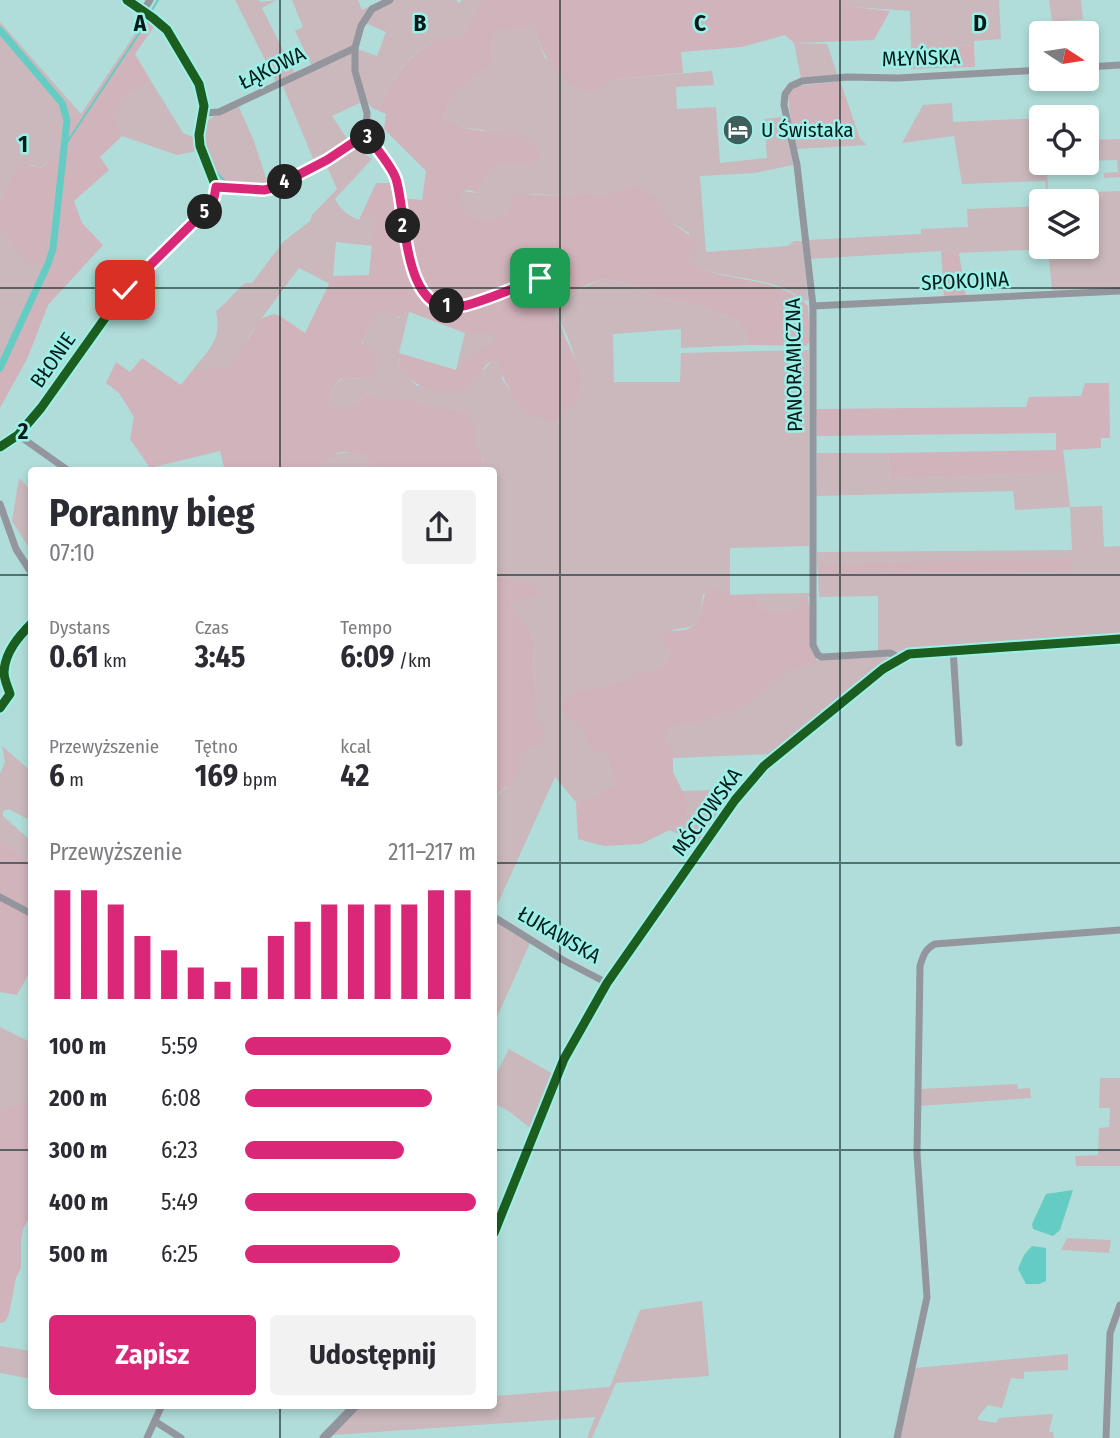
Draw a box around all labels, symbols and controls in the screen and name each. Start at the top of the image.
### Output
text: A [133,9,147,37]
text: B [414,9,427,37]
text: C [694,9,706,37]
text: D [973,9,987,37]
north arrow [1029,21,1099,91]
map controls [1029,21,1099,259]
street label: ŁĄKOWA [234,41,310,95]
street label: MŁYŃSKA [881,44,961,72]
button: locate [1029,105,1099,175]
hotel icon: U Świstaka [721,113,755,147]
place label: U Świstaka [761,117,853,143]
pin: 3 [350,120,386,154]
text: 3 [363,125,372,148]
text: 1 [18,130,28,158]
pin: 4 [268,164,302,200]
text: 4 [280,170,289,193]
button: layers [1029,189,1099,259]
pin: 5 [188,194,222,230]
text: 5 [200,200,209,223]
pin: 2 [386,208,420,244]
text: 2 [398,214,407,237]
pin [510,248,570,308]
icon: arrive [521,259,559,297]
pin [95,260,155,320]
street label: SPOKOJNA [920,266,1010,296]
icon: check [106,271,144,309]
pin: 1 [430,288,464,324]
text: 1 [442,294,451,317]
street label: PANORAMICZNA [780,298,808,432]
street label: BŁONIE [25,327,81,393]
text: 2 [17,417,29,445]
text: Poranny bieg [49,490,255,536]
button: share [402,490,476,564]
text: 07:10 [49,539,95,567]
text: Dystans [49,616,110,639]
text: Czas [195,616,229,639]
text: Tempo [340,616,392,639]
text: 0.61 [49,639,99,675]
text: 3:45 [195,639,245,675]
text: 6:09 [340,639,395,675]
text: km [99,649,127,672]
text: /km [395,649,431,672]
text: Przewyższenie [49,735,159,758]
text: Tętno [195,735,238,758]
text: kcal [340,735,371,758]
text: 6 [49,758,65,794]
text: 169 [195,758,238,794]
text: 42 [340,758,369,794]
street label: MŚCIOWSKA [666,763,748,861]
text: m [65,768,84,791]
text: bpm [238,768,277,791]
text: Przewyższenie [49,838,182,866]
text: 211–217 m [388,838,476,866]
street label: ŁUKAWSKA [513,901,605,969]
text: 100 m [49,1032,106,1060]
text: 5:59 [161,1032,198,1060]
text: 200 m [49,1084,107,1112]
text: 6:08 [161,1084,201,1112]
text: 300 m [49,1136,107,1164]
text: 6:23 [161,1136,198,1164]
text: 400 m [49,1188,108,1216]
text: 5:49 [161,1188,198,1216]
text: 500 m [49,1240,108,1268]
text: 6:25 [161,1240,198,1268]
button: Zapisz [49,1315,256,1395]
button: Udostępnij [270,1315,476,1395]

